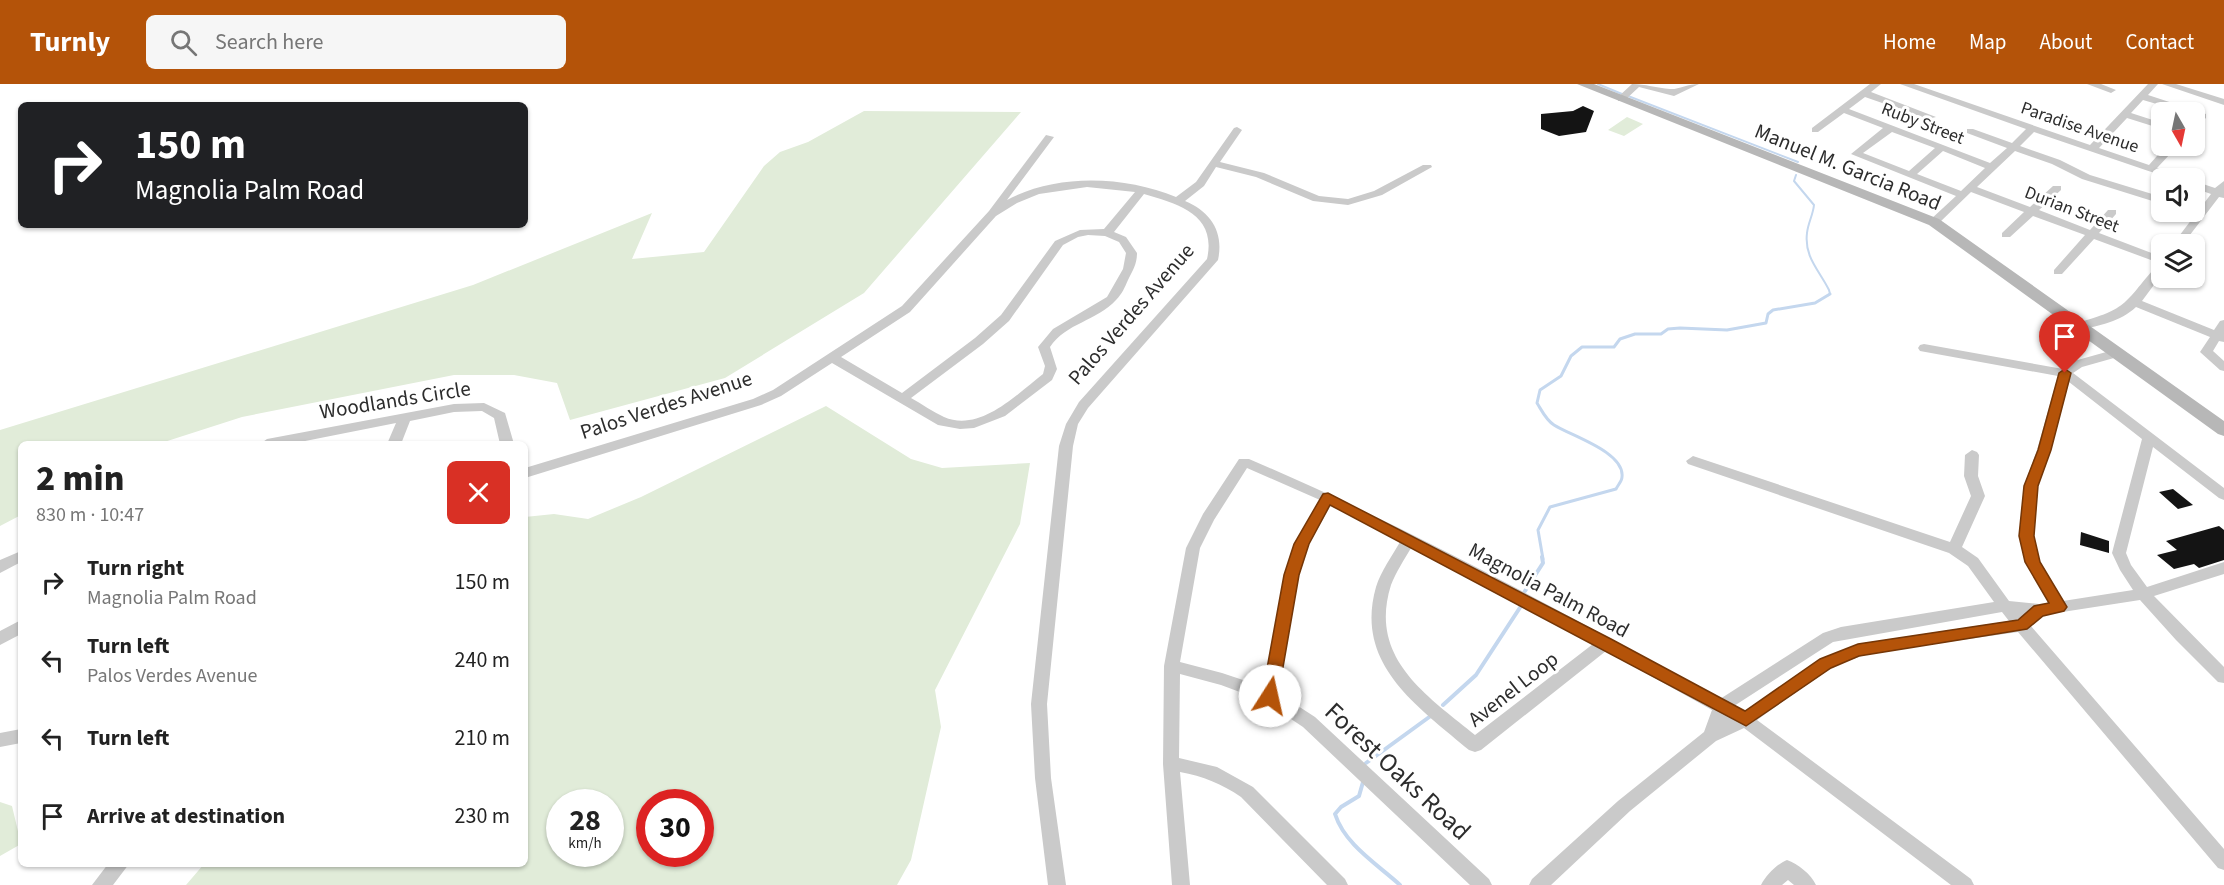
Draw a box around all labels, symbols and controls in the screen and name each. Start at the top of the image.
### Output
search box [146,15,566,69]
text: Turnly [30,22,110,62]
icon: search [167,26,200,59]
text: Search here [215,26,324,58]
text: Home [1883,27,1936,57]
text: Map [1969,27,2007,57]
text: About [2040,27,2092,57]
text: Contact [2125,27,2194,57]
street label: Ruby Street [1878,96,1968,151]
street label: Paradise Avenue [2017,96,2142,159]
north arrow [2151,102,2205,156]
map controls [2151,102,2205,288]
text: 150 m [135,115,246,175]
street label: Manuel M. Garcia Road [1750,116,1946,218]
icon: right [36,126,114,204]
button: sound [2151,168,2205,222]
text: Magnolia Palm Road [135,171,364,210]
street label: Durian Street [2021,180,2123,239]
button: layers [2151,234,2205,288]
street label: Palos Verdes Avenue [1061,237,1201,391]
pin [2039,311,2090,373]
icon: arrive [2048,320,2081,353]
street label: Palos Verdes Avenue [576,363,756,447]
street label: Woodlands Circle [317,373,473,427]
text: 2 min [36,453,124,504]
button: close [447,461,510,524]
text: 830 m · 10:47 [36,501,144,529]
street label: Magnolia Palm Road [1463,535,1635,645]
text: Turn right [87,552,184,584]
icon: right [36,566,69,599]
text: 150 m [455,566,510,598]
text: Magnolia Palm Road [87,584,257,612]
text: Turn left [87,630,169,662]
icon: left [36,644,69,677]
text: 240 m [455,644,510,676]
street label: Avenel Loop [1462,644,1564,734]
text: Palos Verdes Avenue [87,662,258,690]
position arrow [1238,664,1302,728]
street label: Forest Oaks Road [1316,694,1479,849]
icon: left [36,722,69,755]
text: Turn left [87,722,169,754]
text: 210 m [455,722,510,754]
speed limit sign: 30 [636,789,714,867]
text: 28 [569,799,601,842]
icon: arrive [36,800,69,833]
text: Arrive at destination [87,800,285,832]
text: 230 m [455,800,510,832]
text: km/h [568,833,602,854]

